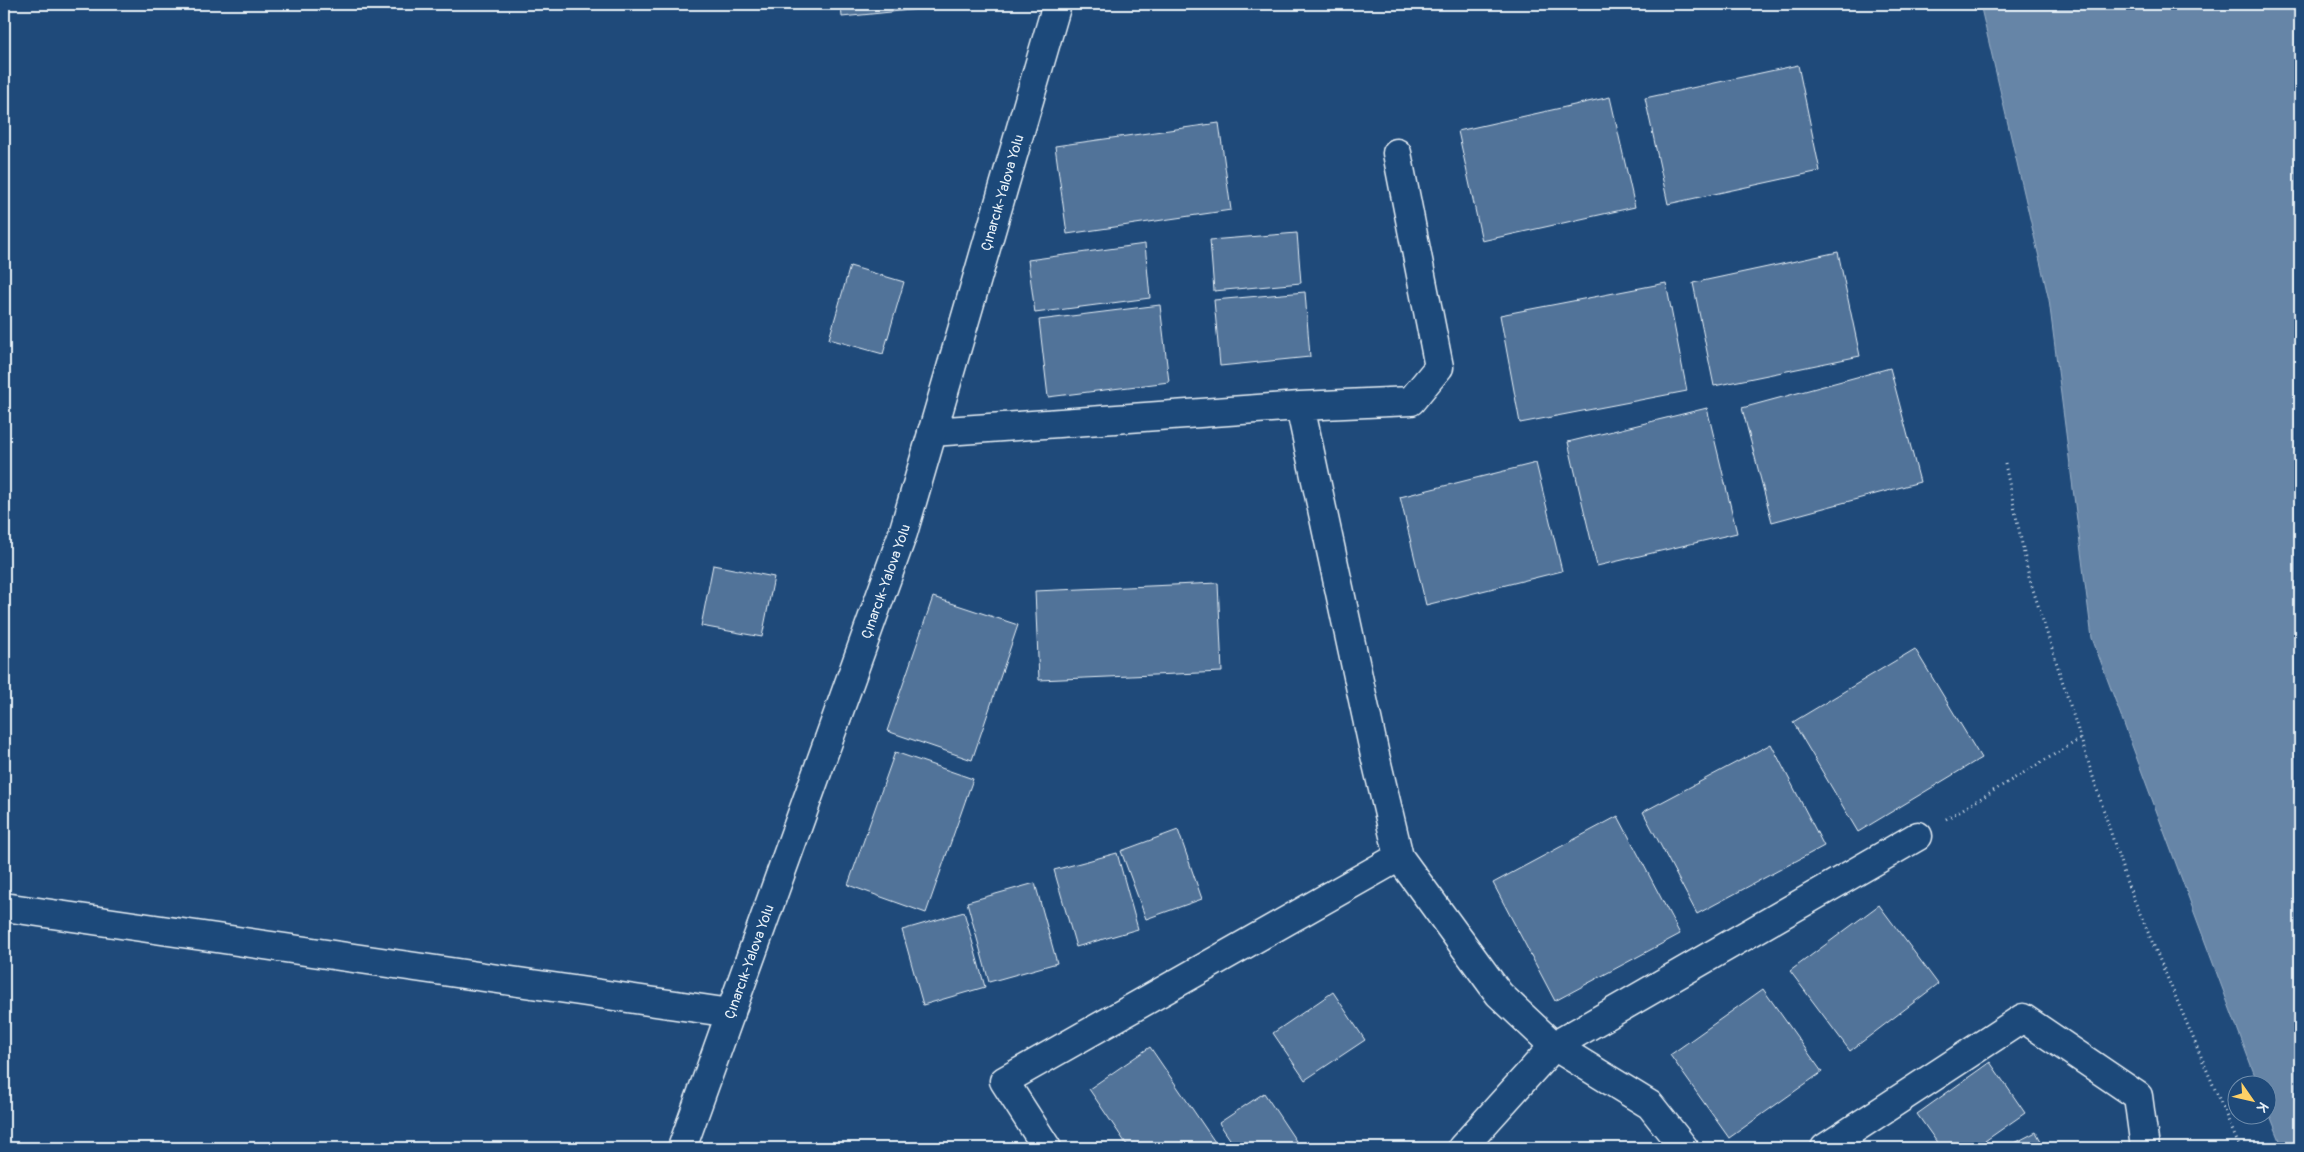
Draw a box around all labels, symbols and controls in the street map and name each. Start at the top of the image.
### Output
street label: Çınarcık-Yalova Yolu [977,132,1027,253]
street label: Çınarcık-Yalova Yolu [857,522,914,641]
street label: Çınarcık-Yalova Yolu [721,902,777,1021]
north arrow [2226,1074,2276,1124]
text: K [2253,1099,2272,1116]

